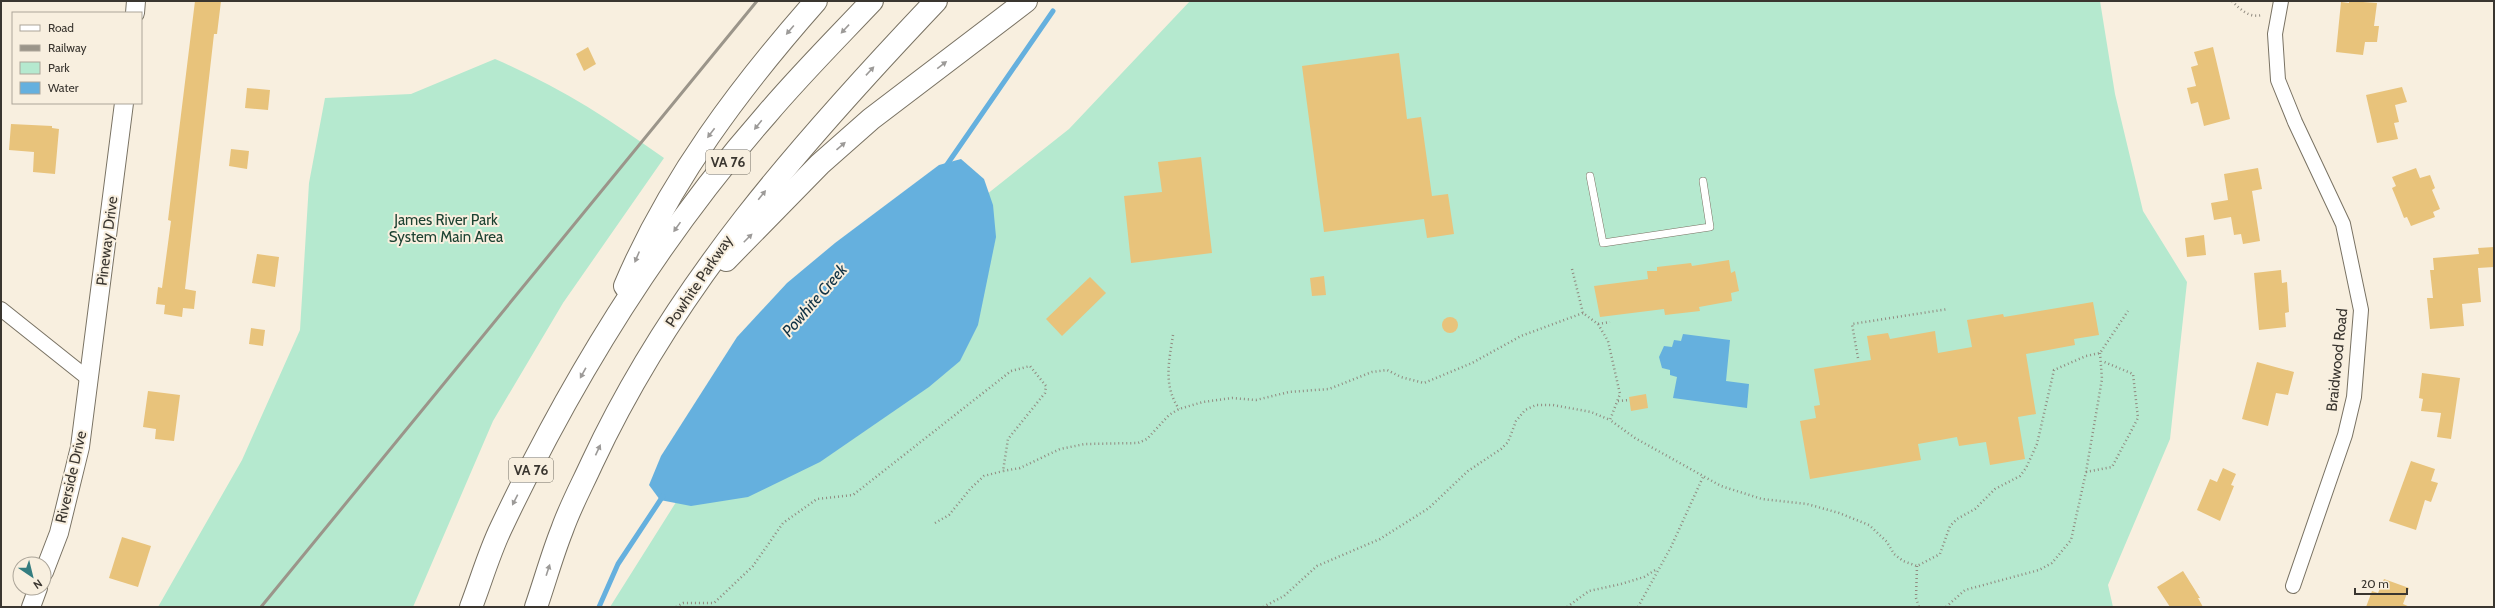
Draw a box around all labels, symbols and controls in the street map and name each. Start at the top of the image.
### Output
legend [12,12,142,104]
text: Road [48,20,74,35]
one-way arrow [841,24,850,34]
one-way arrow [786,25,795,36]
text: Railway [48,40,86,55]
text: Park [48,60,70,75]
one-way arrow [936,61,947,69]
one-way arrow [866,66,875,76]
text: Water [48,80,79,95]
one-way arrow [753,120,762,131]
one-way arrow [707,128,715,138]
one-way arrow [835,142,846,151]
road number: VA 76 [706,150,750,174]
one-way arrow [758,189,766,200]
street label: Pineway Drive [93,195,121,287]
park label: James River Park System Main Area [389,211,504,246]
one-way arrow [673,222,681,233]
street label: Powhite Parkway [662,231,737,330]
one-way arrow [743,233,753,243]
one-way arrow [634,251,640,263]
water label: Powhite Creek [778,259,852,340]
street label: Braidwood Road [2323,307,2351,413]
one-way arrow [580,367,587,379]
street label: Riverside Drive [52,429,90,525]
one-way arrow [595,444,601,456]
road number: VA 76 [509,458,553,482]
one-way arrow [512,494,519,506]
north arrow [12,556,52,596]
one-way arrow [546,564,552,576]
scale bar [2355,570,2407,596]
text: N [31,576,45,592]
text: 20 m [2361,576,2389,591]

